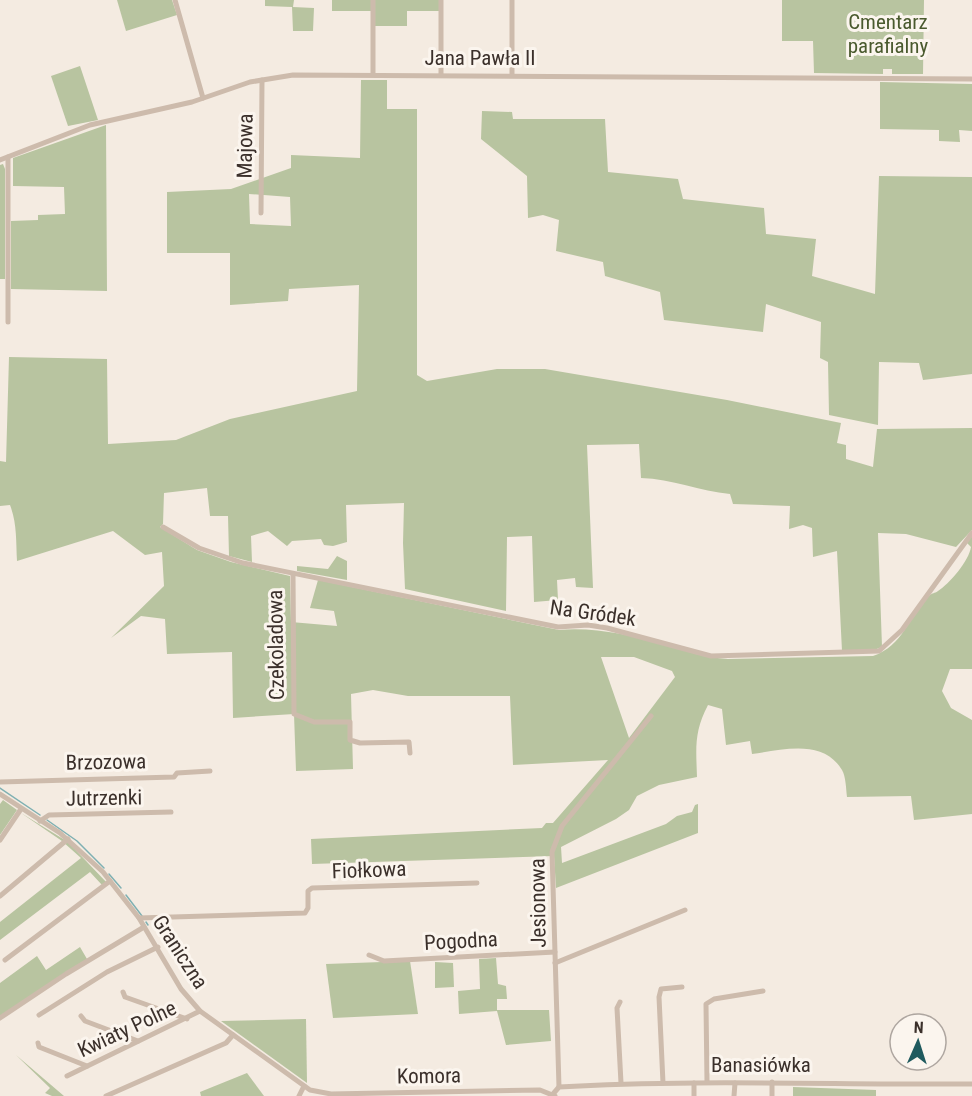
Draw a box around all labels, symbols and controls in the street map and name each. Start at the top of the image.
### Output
park label: Cmentarz parafialny [848,10,929,58]
street label: Jana Pawła II [424,46,536,70]
street label: Majowa [232,113,258,179]
street label: Czekoladowa [263,590,289,700]
street label: Na Gródek [548,595,638,631]
street label: Brzozowa [65,749,147,775]
street label: Jutrzenki [66,785,142,811]
street label: Fiołkowa [331,857,407,883]
street label: Jesionowa [525,858,551,948]
street label: Graniczna [147,911,213,993]
street label: Pogodna [424,927,498,955]
street label: Kwiaty Polne [74,996,180,1062]
north arrow [888,1012,948,1072]
text: N [913,1018,924,1037]
street label: Banasiówka [711,1053,811,1077]
street label: Komora [397,1063,461,1089]

